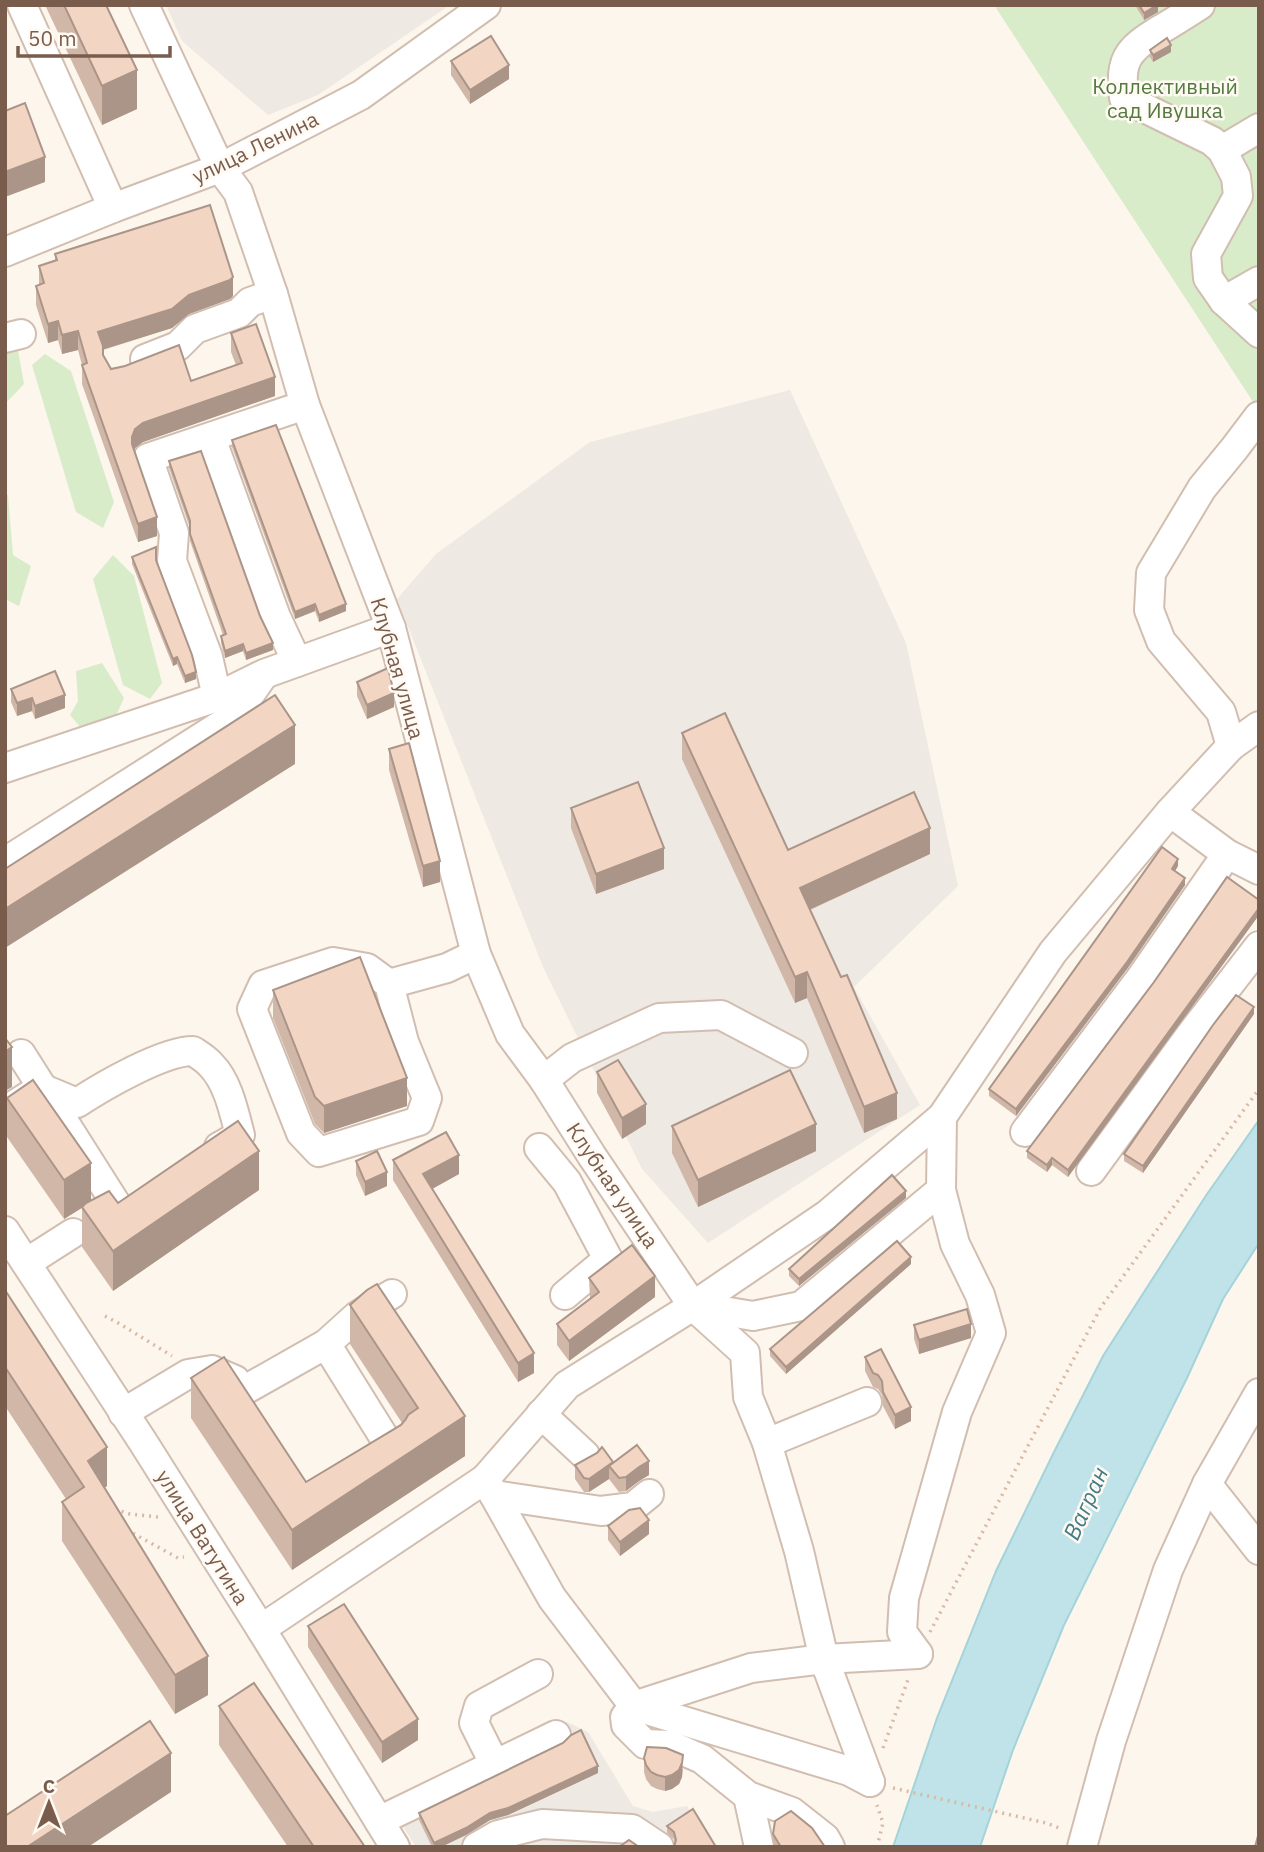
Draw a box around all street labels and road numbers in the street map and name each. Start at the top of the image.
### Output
street label: улица Ленина [187,104,323,190]
street label: Клубная улица [364,594,432,742]
street label: Клубная улица [561,1117,665,1253]
street label: улица Ватутина [150,1464,256,1610]

